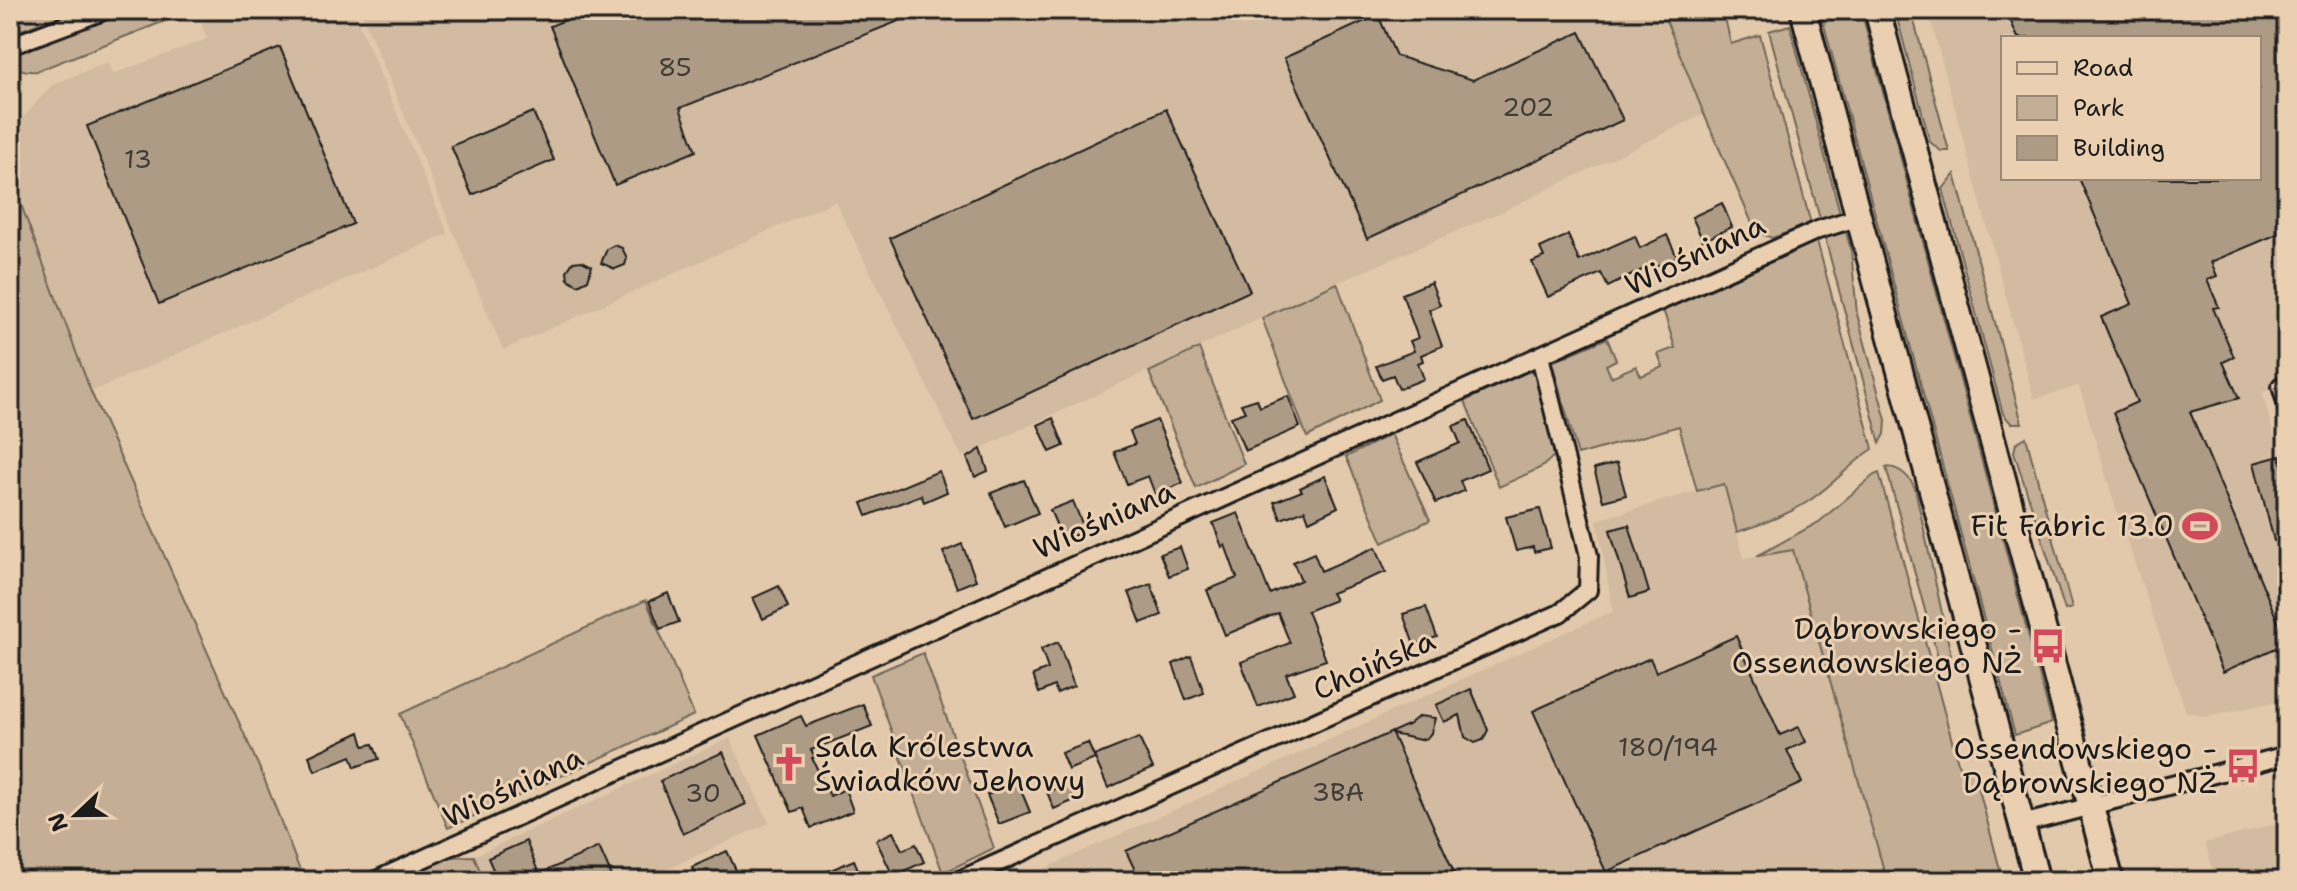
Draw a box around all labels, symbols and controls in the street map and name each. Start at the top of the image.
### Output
legend [2001,36,2261,180]
house number: 85 [658,49,692,84]
text: Road [2073,52,2133,84]
house number: 202 [1502,89,1554,124]
text: Park [2073,92,2125,124]
text: Building [2073,132,2165,164]
house number: 13 [124,141,152,176]
street label: Wiośniana [1618,204,1772,305]
street label: Wiośniana [1027,470,1181,569]
place label: Fit Fabric 13.0 [1970,505,2174,546]
sports icon: Fit Fabric 13.0 [2181,507,2219,545]
place label: Dąbrowskiego - Ossendowskiego NŻ [1732,608,2022,683]
street label: Choińska [1306,619,1442,710]
bus stop icon: Dąbrowskiego - Ossendowskiego NŻ [2029,627,2067,665]
place label: Sala Królestwa Świadków Jehowy [815,726,1085,801]
place label: Ossendowskiego - Dąbrowskiego NŻ [1953,728,2217,803]
house number: 180/194 [1618,729,1718,764]
street label: Wiośniana [436,736,590,837]
church icon: Sala Królestwa Świadków Jehowy [770,745,808,783]
bus stop icon: Ossendowskiego - Dąbrowskiego NŻ [2224,747,2262,785]
house number: 3BA [1312,774,1364,809]
north arrow [36,775,116,855]
house number: 30 [685,775,721,810]
text: N [41,809,75,836]

